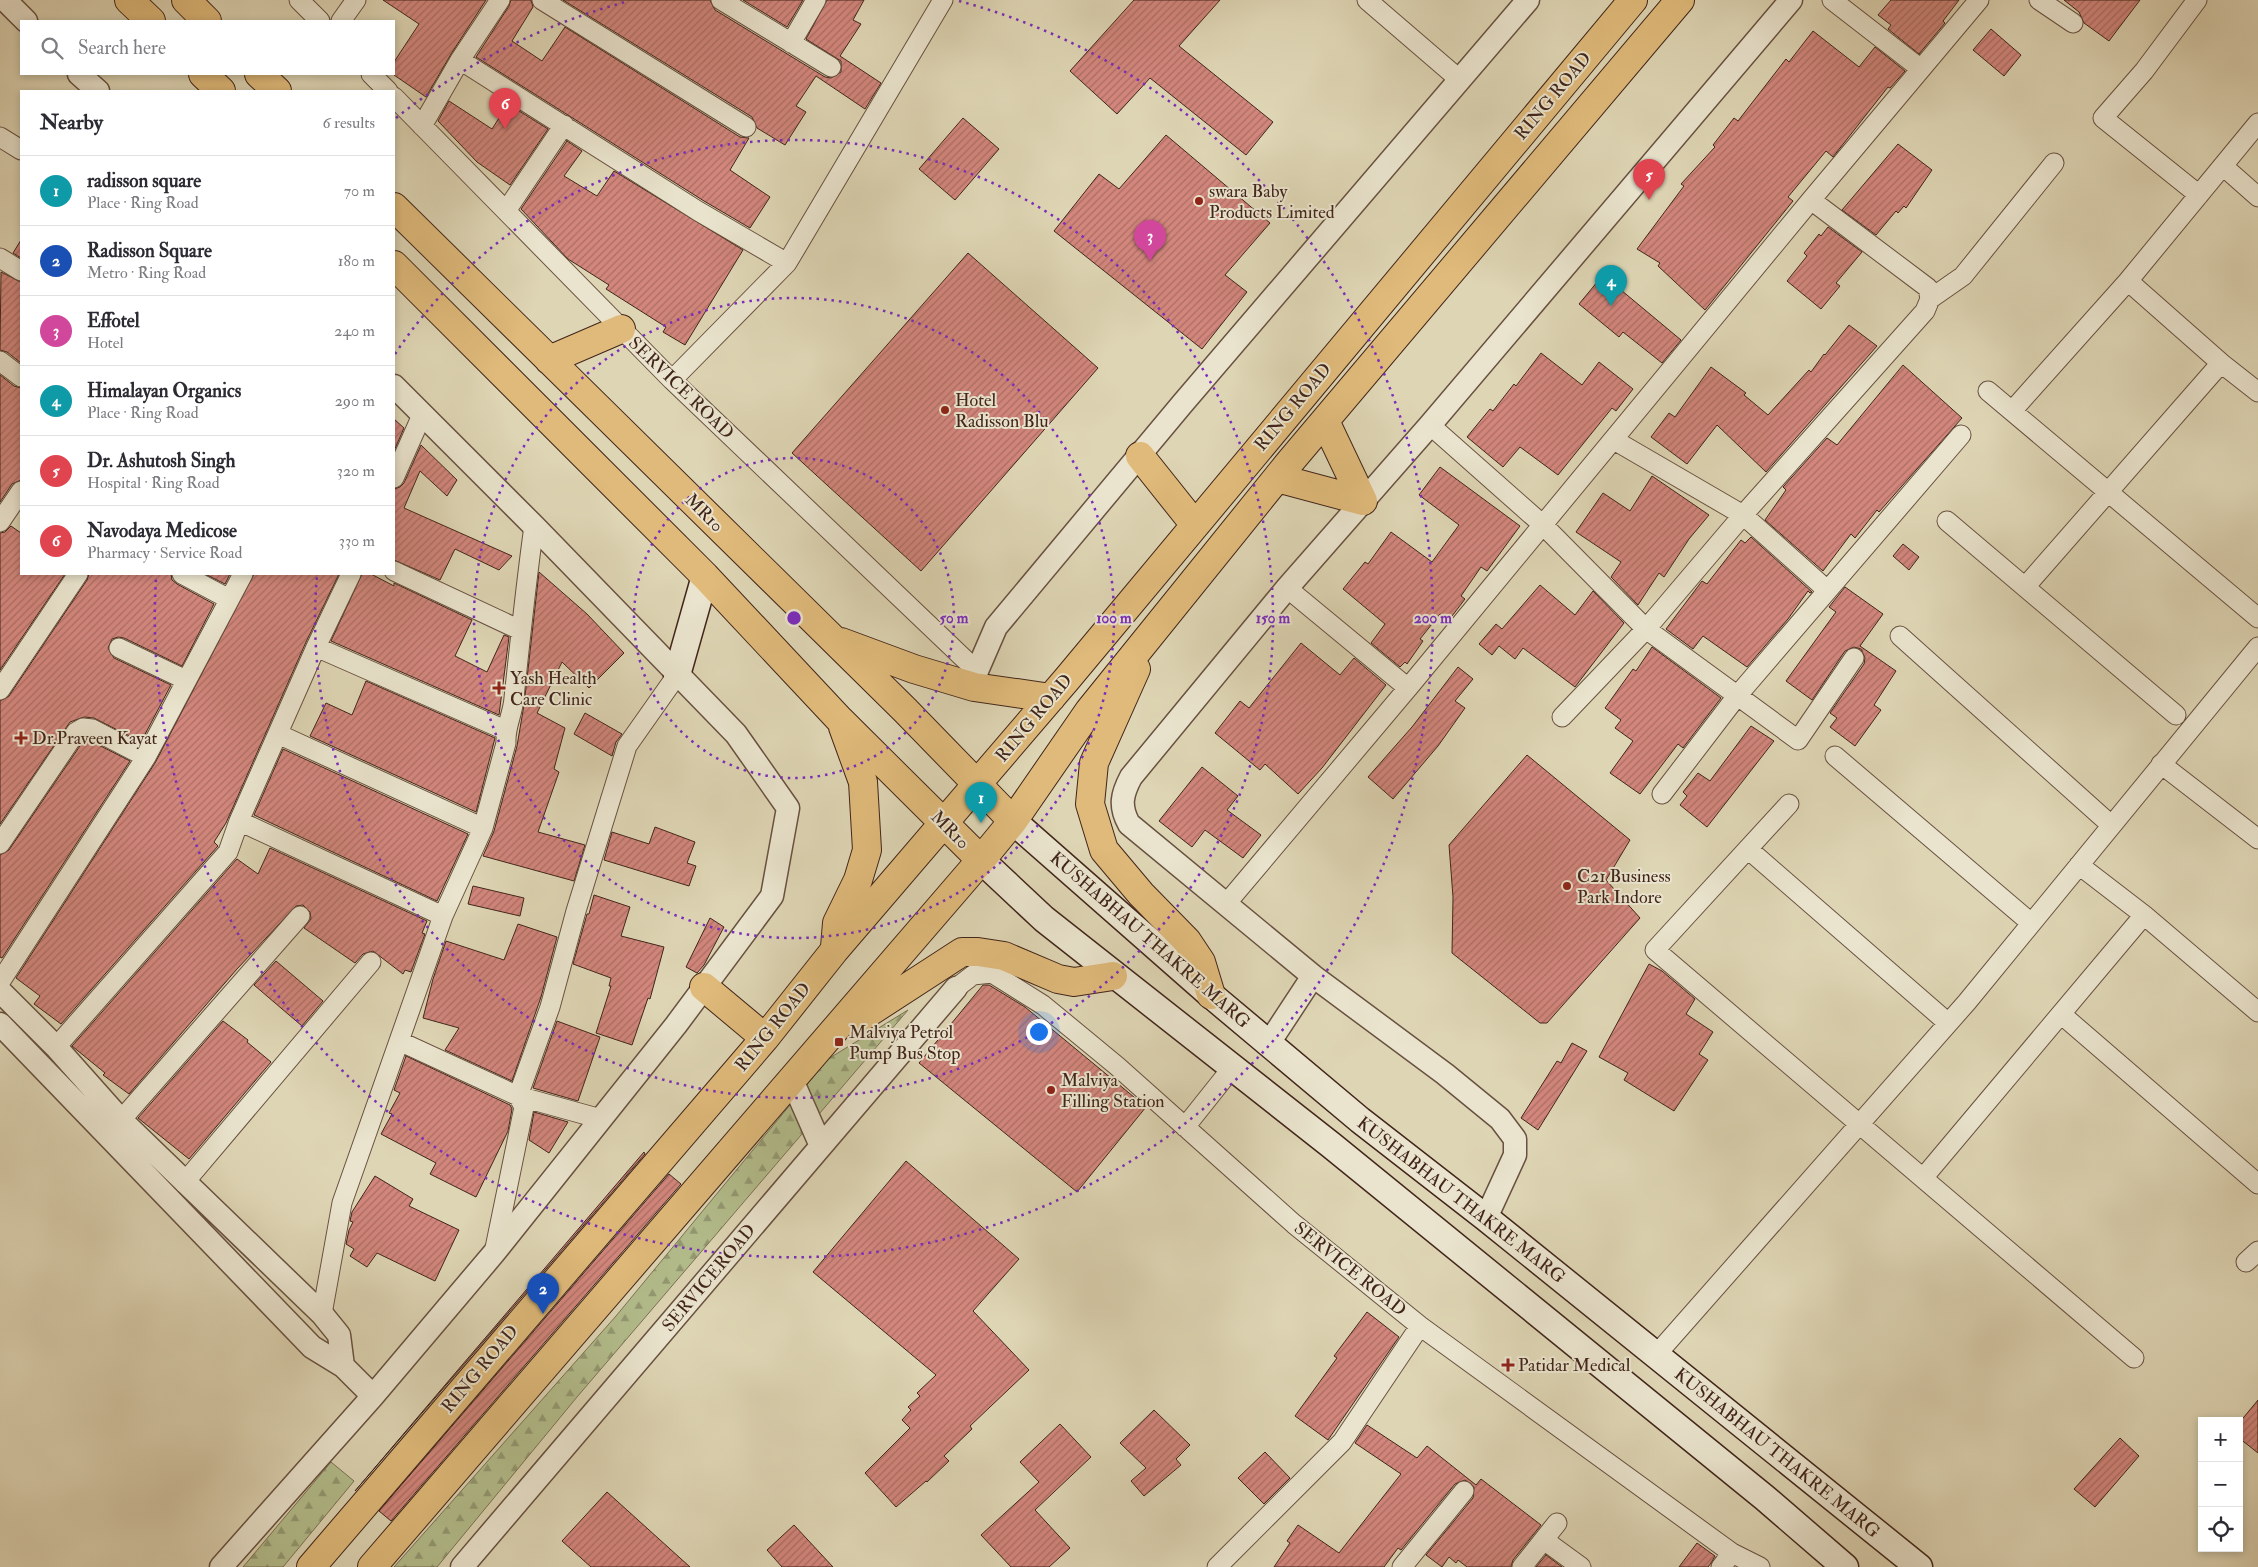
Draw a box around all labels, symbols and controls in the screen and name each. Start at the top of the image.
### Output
search box [20,20,395,75]
icon: search [38,34,66,62]
text: Search here [78,36,166,60]
street label: RING ROAD [1509,47,1597,145]
pin: 6 [489,88,521,129]
text: Nearby [40,109,103,136]
text: 6 results [323,113,375,133]
pin: 5 [1633,159,1665,200]
text: radisson square [87,169,201,193]
place label: swara Baby Products Limited [1209,180,1335,224]
text: 1 [53,181,59,201]
text: 70 m [344,181,375,201]
text: Place · Ring Road [87,193,199,213]
marker: swara Baby Products Limited [1193,195,1205,207]
pin: 3 [1134,220,1166,261]
text: Radisson Square [87,239,212,263]
text: 2 [52,251,60,271]
text: 180 m [338,251,375,271]
text: Metro · Ring Road [87,263,206,283]
pin: 4 [1595,265,1627,306]
text: Effotel [87,309,140,333]
text: 3 [53,321,59,341]
text: 240 m [334,321,375,341]
street label: SERVICE ROAD [623,332,739,444]
text: Hotel [87,333,124,353]
street label: RING ROAD [1249,358,1337,456]
text: Himalayan Organics [87,379,241,403]
place label: Hotel Radisson Blu [955,389,1049,433]
text: 4 [52,391,60,411]
text: 290 m [335,391,375,411]
text: Place · Ring Road [87,403,199,423]
marker: Hotel Radisson Blu [939,404,951,416]
text: Dr. Ashutosh Singh [87,449,235,473]
text: 5 [52,461,60,481]
text: 320 m [337,461,375,481]
text: Hospital · Ring Road [87,473,220,493]
street label: MR10 [680,489,728,537]
text: Navodaya Medicose [87,519,237,543]
text: 6 [52,531,60,551]
text: 330 m [339,531,375,551]
text: Pharmacy · Service Road [87,543,242,563]
centre of rings [785,609,803,627]
text: 50 m [940,609,969,628]
text: 100 m [1096,609,1132,628]
text: 150 m [1256,609,1290,628]
text: 200 m [1414,609,1452,628]
place label: Yash Health Care Clinic [510,667,597,711]
street label: RING ROAD [990,669,1078,767]
marker: Yash Health Care Clinic [492,681,506,695]
place label: Dr.Praveen Kayat [32,727,158,750]
marker: Dr.Praveen Kayat [14,731,28,745]
pin: 1 [965,782,997,823]
street label: MR10 [926,806,974,854]
street label: KUSHABHAU THAKRE MARG [1045,847,1255,1033]
place label: C21 Business Park Indore [1577,865,1671,909]
marker: C21 Business Park Indore [1561,880,1573,892]
street label: RING ROAD [730,978,816,1076]
your location [1026,1019,1052,1045]
place label: Malviya Petrol Pump Bus Stop [849,1021,960,1065]
marker: Malviya Petrol Pump Bus Stop [833,1036,845,1048]
place label: Malviya Filling Station [1061,1069,1165,1113]
marker: Malviya Filling Station [1045,1084,1057,1096]
street label: KUSHABHAU THAKRE MARG [1352,1111,1570,1289]
street label: SERVICE ROAD [1289,1217,1411,1321]
street label: SERVICEROAD [657,1219,761,1337]
pin: 2 [527,1273,559,1314]
street label: RING ROAD [436,1320,524,1418]
place label: Patidar Medical [1518,1354,1631,1377]
marker: Patidar Medical [1502,1359,1514,1371]
street label: KUSHABHAU THAKRE MARG [1669,1363,1885,1543]
map controls [2198,1417,2243,1552]
button: + [2198,1417,2243,1462]
button: − [2198,1462,2243,1507]
button: locate [2198,1507,2243,1552]

